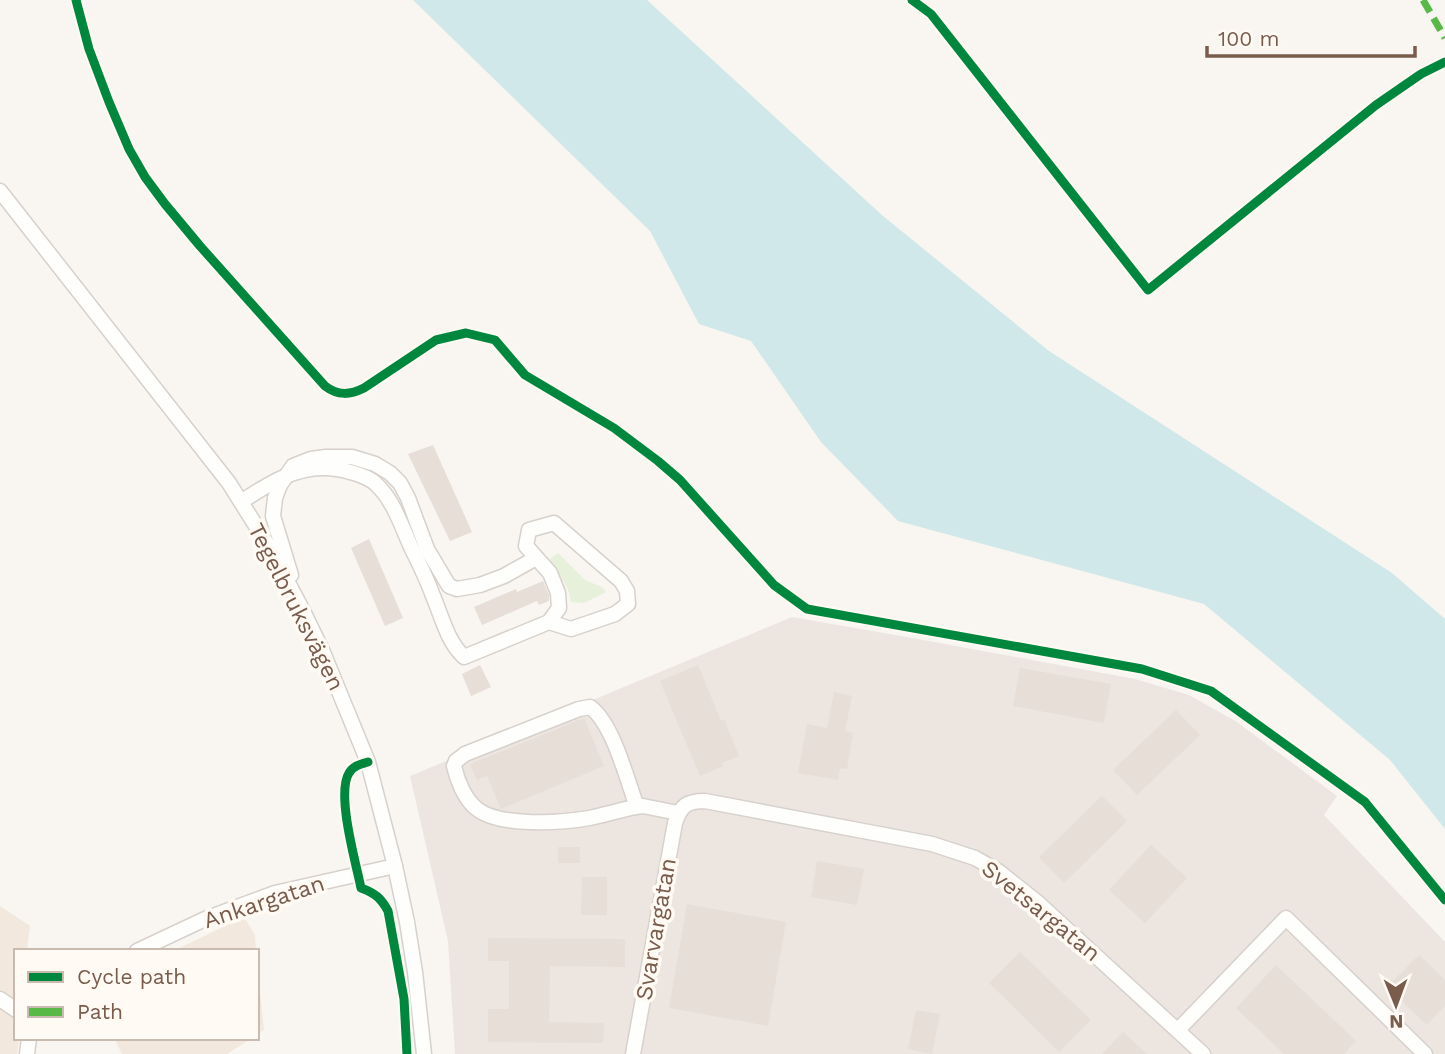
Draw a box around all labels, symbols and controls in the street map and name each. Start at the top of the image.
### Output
scale bar [1207,14,1415,58]
text: 100 m [1218,26,1280,51]
street label: Tegelbruksvägen [242,519,350,695]
street label: Svetsargatan [976,855,1106,967]
street label: Svarvargatan [630,856,682,1002]
street label: Ankargatan [200,870,328,934]
legend [14,949,259,1040]
text: Cycle path [77,964,186,989]
north arrow [1361,970,1431,1040]
text: Path [77,999,123,1024]
text: N [1389,1010,1404,1033]

